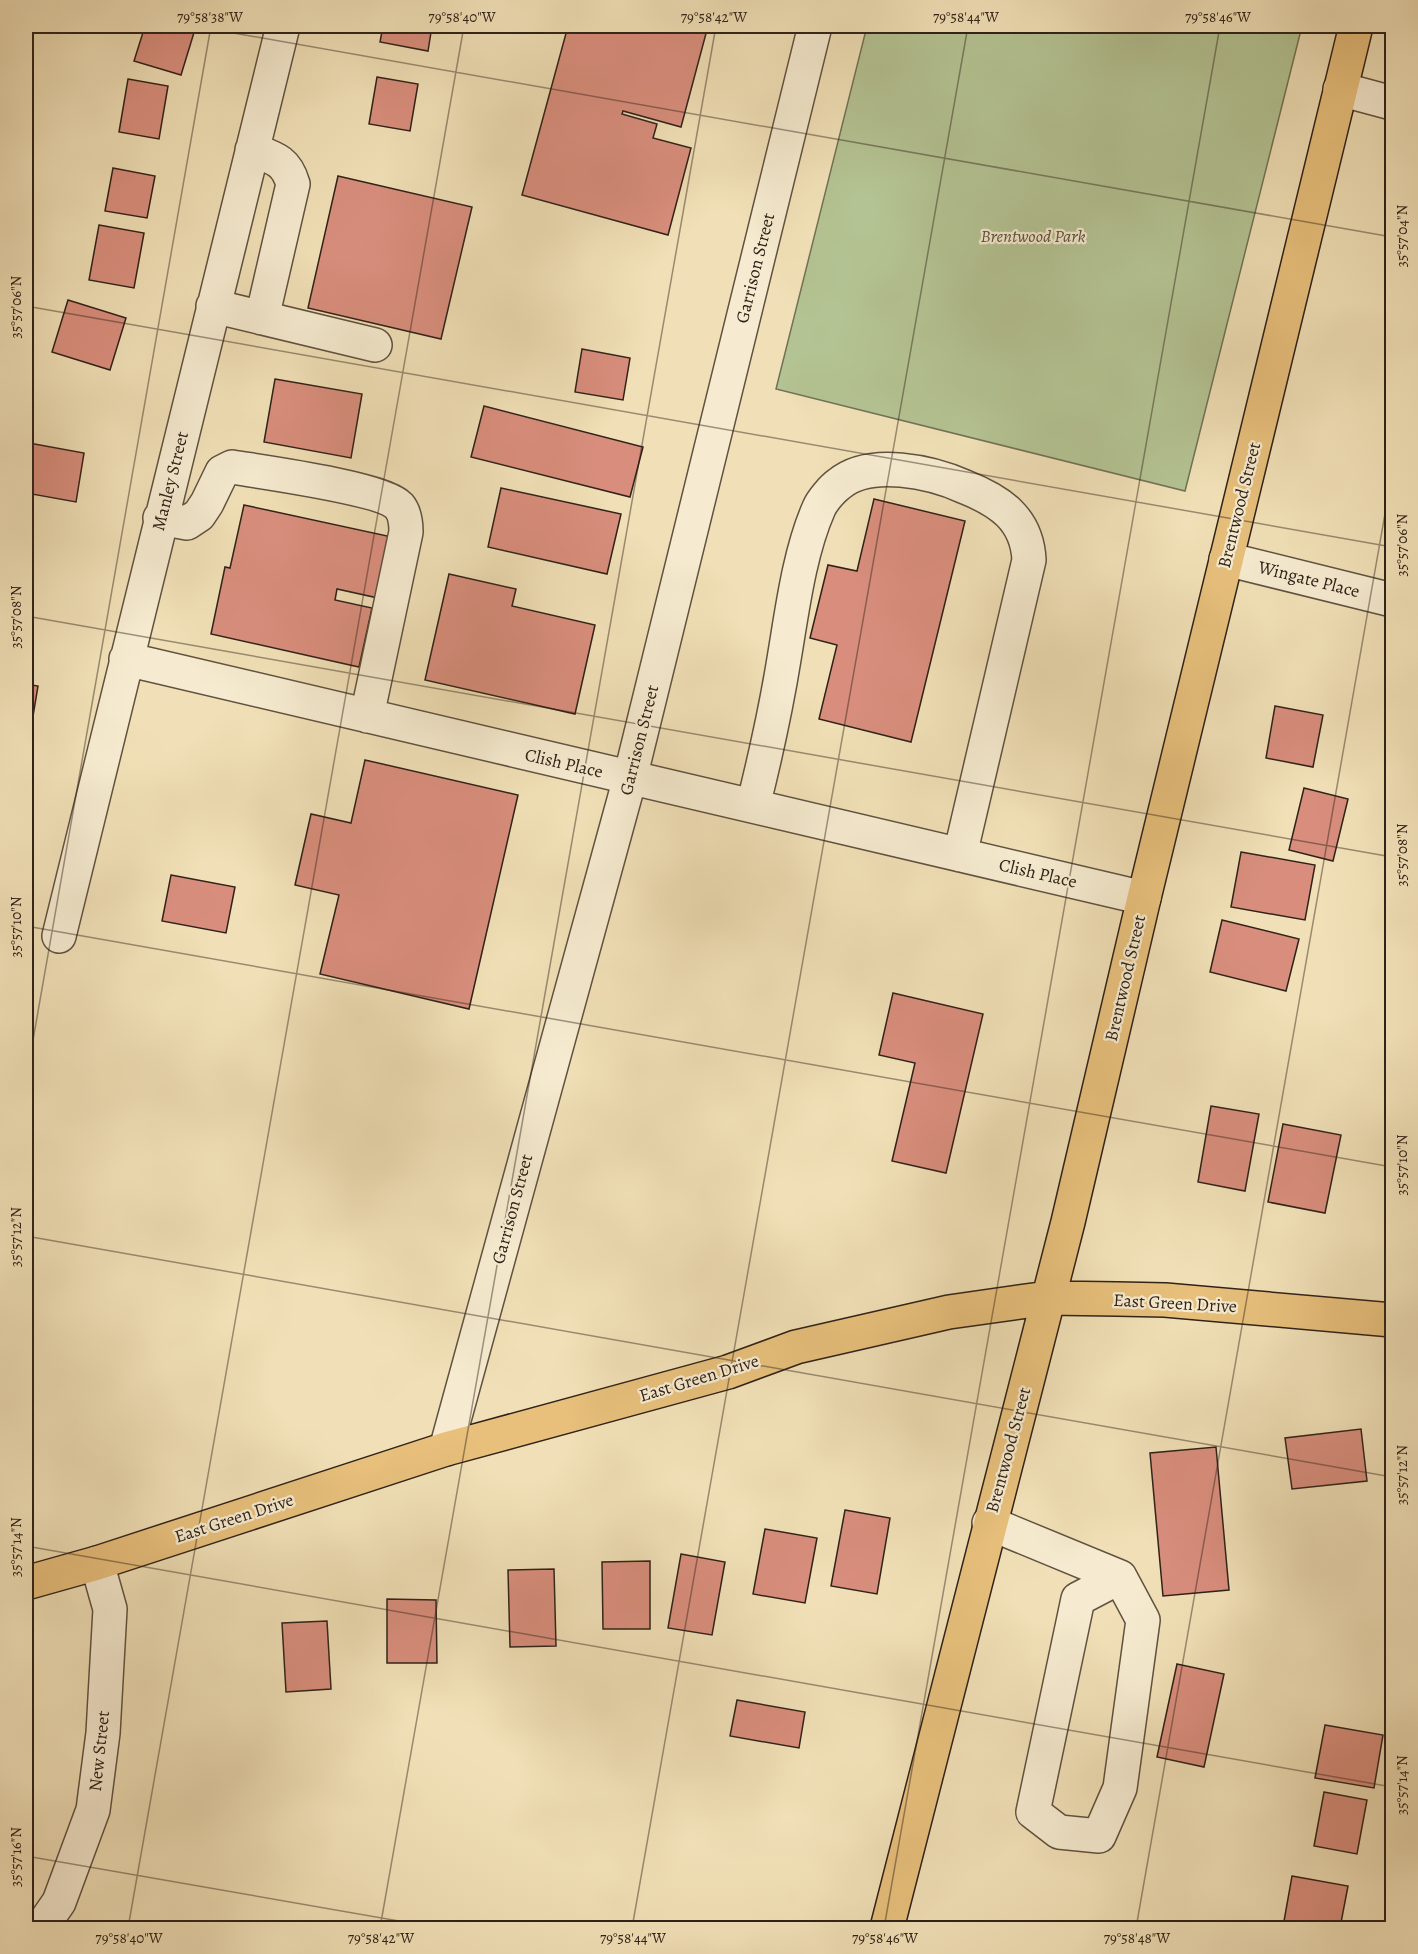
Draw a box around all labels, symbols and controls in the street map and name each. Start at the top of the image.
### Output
text: 79°58'38"W [177,7,243,27]
text: 79°58'40"W [428,7,496,27]
text: 79°58'42"W [681,7,747,27]
text: 79°58'44"W [933,7,999,27]
text: 79°58'46"W [1185,7,1251,27]
text: 35°57'04"N [1392,204,1412,267]
street label: Garrison Street [730,210,780,326]
park label: Brentwood Park [980,224,1086,248]
text: 35°57'06"N [6,275,26,338]
street label: Manley Street [146,429,194,533]
street label: Brentwood Street [1212,439,1266,570]
text: 35°57'06"N [1392,513,1412,576]
street label: Wingate Place [1255,555,1362,603]
text: 35°57'08"N [6,585,26,649]
street label: Garrison Street [614,682,664,798]
street label: Clish Place [523,742,605,784]
text: 35°57'08"N [1392,823,1412,887]
street label: Clish Place [997,852,1079,894]
text: 35°57'10"N [6,896,26,958]
street label: Brentwood Street [1099,912,1151,1044]
text: 35°57'10"N [1392,1134,1412,1196]
street label: Garrison Street [486,1151,538,1267]
text: 35°57'12"N [6,1207,26,1267]
street label: East Green Drive [1113,1288,1237,1318]
street label: East Green Drive [636,1348,762,1408]
street label: Brentwood Street [980,1385,1036,1515]
text: 35°57'12"N [1392,1445,1412,1505]
street label: East Green Drive [171,1487,297,1549]
text: 35°57'14"N [6,1517,26,1577]
street label: New Street [83,1709,115,1793]
text: 35°57'14"N [1392,1755,1412,1815]
text: 35°57'16"N [6,1827,26,1887]
text: 79°58'40"W [95,1928,163,1948]
text: 79°58'42"W [348,1928,414,1948]
text: 79°58'44"W [600,1928,666,1948]
text: 79°58'46"W [852,1928,918,1948]
text: 79°58'48"W [1104,1928,1170,1948]

